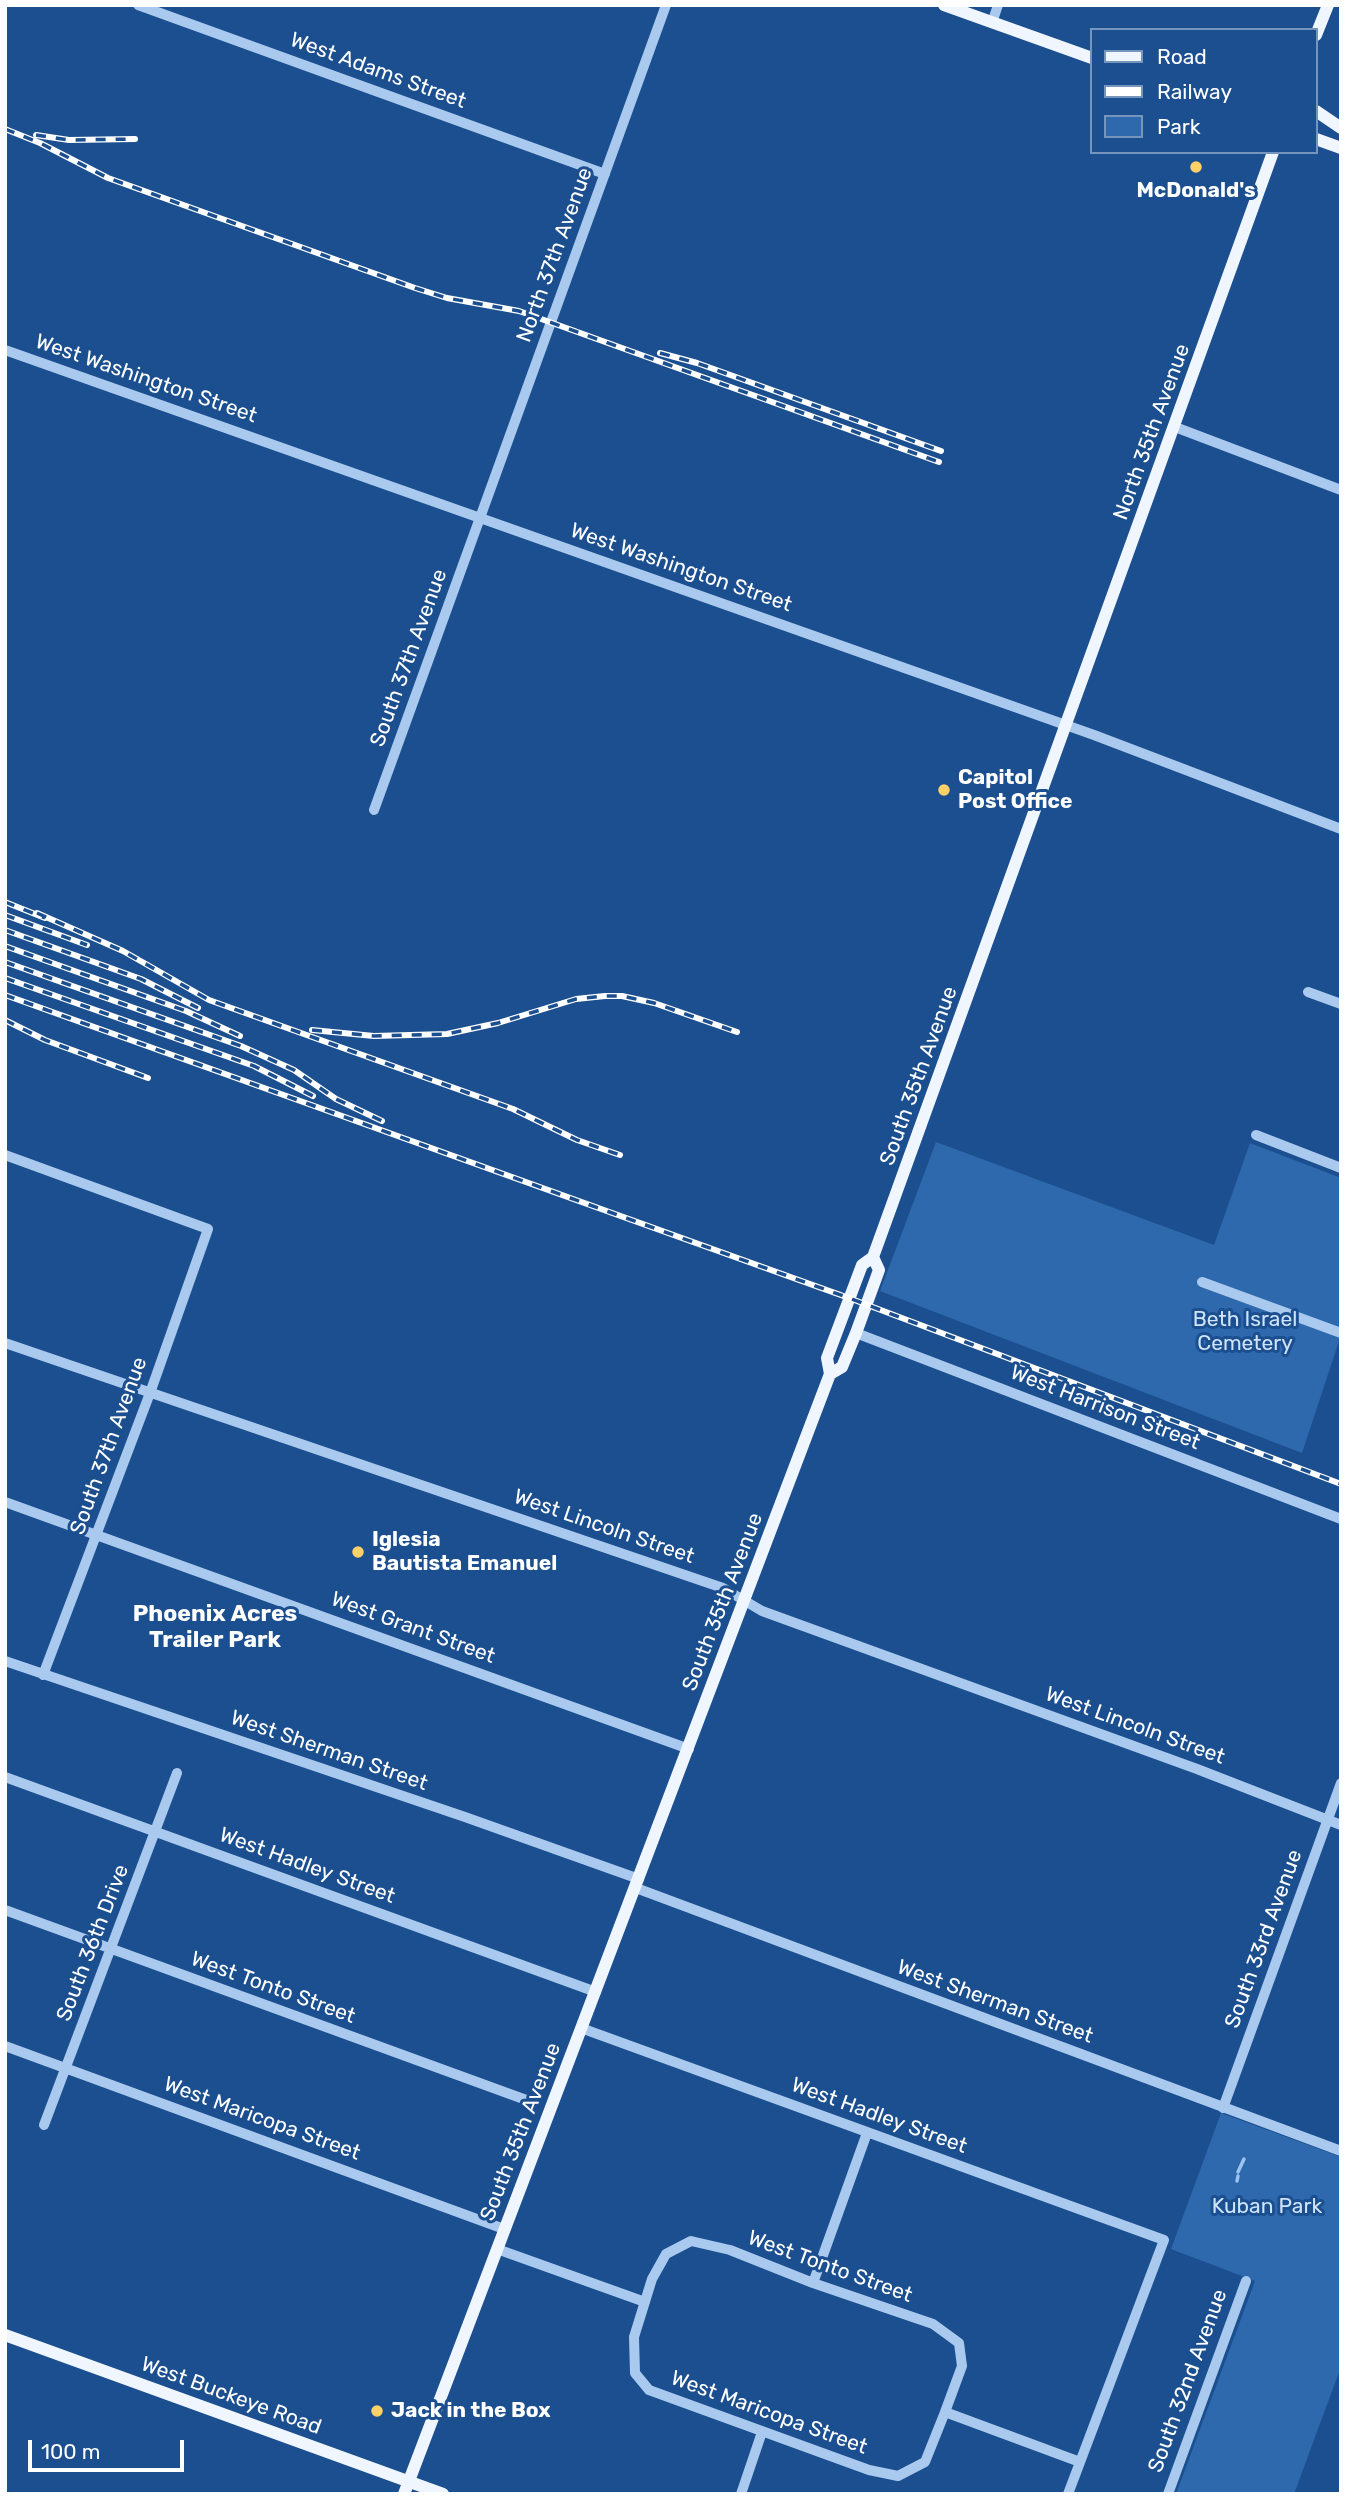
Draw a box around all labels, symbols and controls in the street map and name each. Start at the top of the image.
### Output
street label: West Adams Street [287,27,469,115]
legend [1090,28,1318,154]
text: Road [1157,44,1207,69]
text: Railway [1157,79,1232,104]
text: Park [1157,114,1201,139]
marker: McDonald's [1188,159,1204,175]
street label: North 37th Avenue [512,164,598,346]
place label: McDonald's [1136,178,1256,204]
street label: West Washington Street [32,329,260,429]
street label: North 35th Avenue [1108,341,1196,523]
street label: West Washington Street [567,518,795,618]
street label: South 37th Avenue [365,566,453,750]
place label: Capitol Post Office [958,765,1072,815]
marker: Capitol Post Office [936,782,952,798]
street label: South 35th Avenue [875,983,963,1169]
park label: Beth Israel Cemetery [1193,1307,1297,1357]
street label: South 37th Avenue [65,1354,153,1538]
street label: West Harrison Street [1007,1360,1203,1456]
street label: West Lincoln Street [510,1484,698,1570]
street label: South 35th Avenue [677,1509,769,1695]
place label: Iglesia Bautista Emanuel [372,1527,557,1577]
marker: Iglesia Bautista Emanuel [350,1544,366,1560]
street label: West Grant Street [328,1587,498,1669]
district label: Phoenix Acres Trailer Park [133,1600,297,1654]
street label: West Lincoln Street [1042,1682,1228,1770]
street label: West Sherman Street [227,1705,431,1797]
street label: West Hadley Street [216,1822,398,1910]
street label: South 33rd Avenue [1220,1846,1308,2032]
street label: South 36th Drive [52,1861,134,2025]
street label: West Tonto Street [187,1947,359,2029]
street label: West Sherman Street [894,1955,1096,2049]
street label: South 35th Avenue [475,2039,567,2225]
street label: West Maricopa Street [160,2072,364,2166]
street label: West Hadley Street [788,2072,970,2160]
park label: Kuban Park [1212,2194,1322,2220]
street label: West Tonto Street [744,2226,916,2308]
street label: South 32nd Avenue [1143,2286,1233,2476]
street label: West Buckeye Road [137,2352,325,2440]
street label: West Maricopa Street [667,2366,871,2460]
place label: Jack in the Box [391,2398,551,2424]
marker: Jack in the Box [369,2403,385,2419]
scale bar [32,2426,187,2470]
text: 100 m [41,2439,100,2464]

